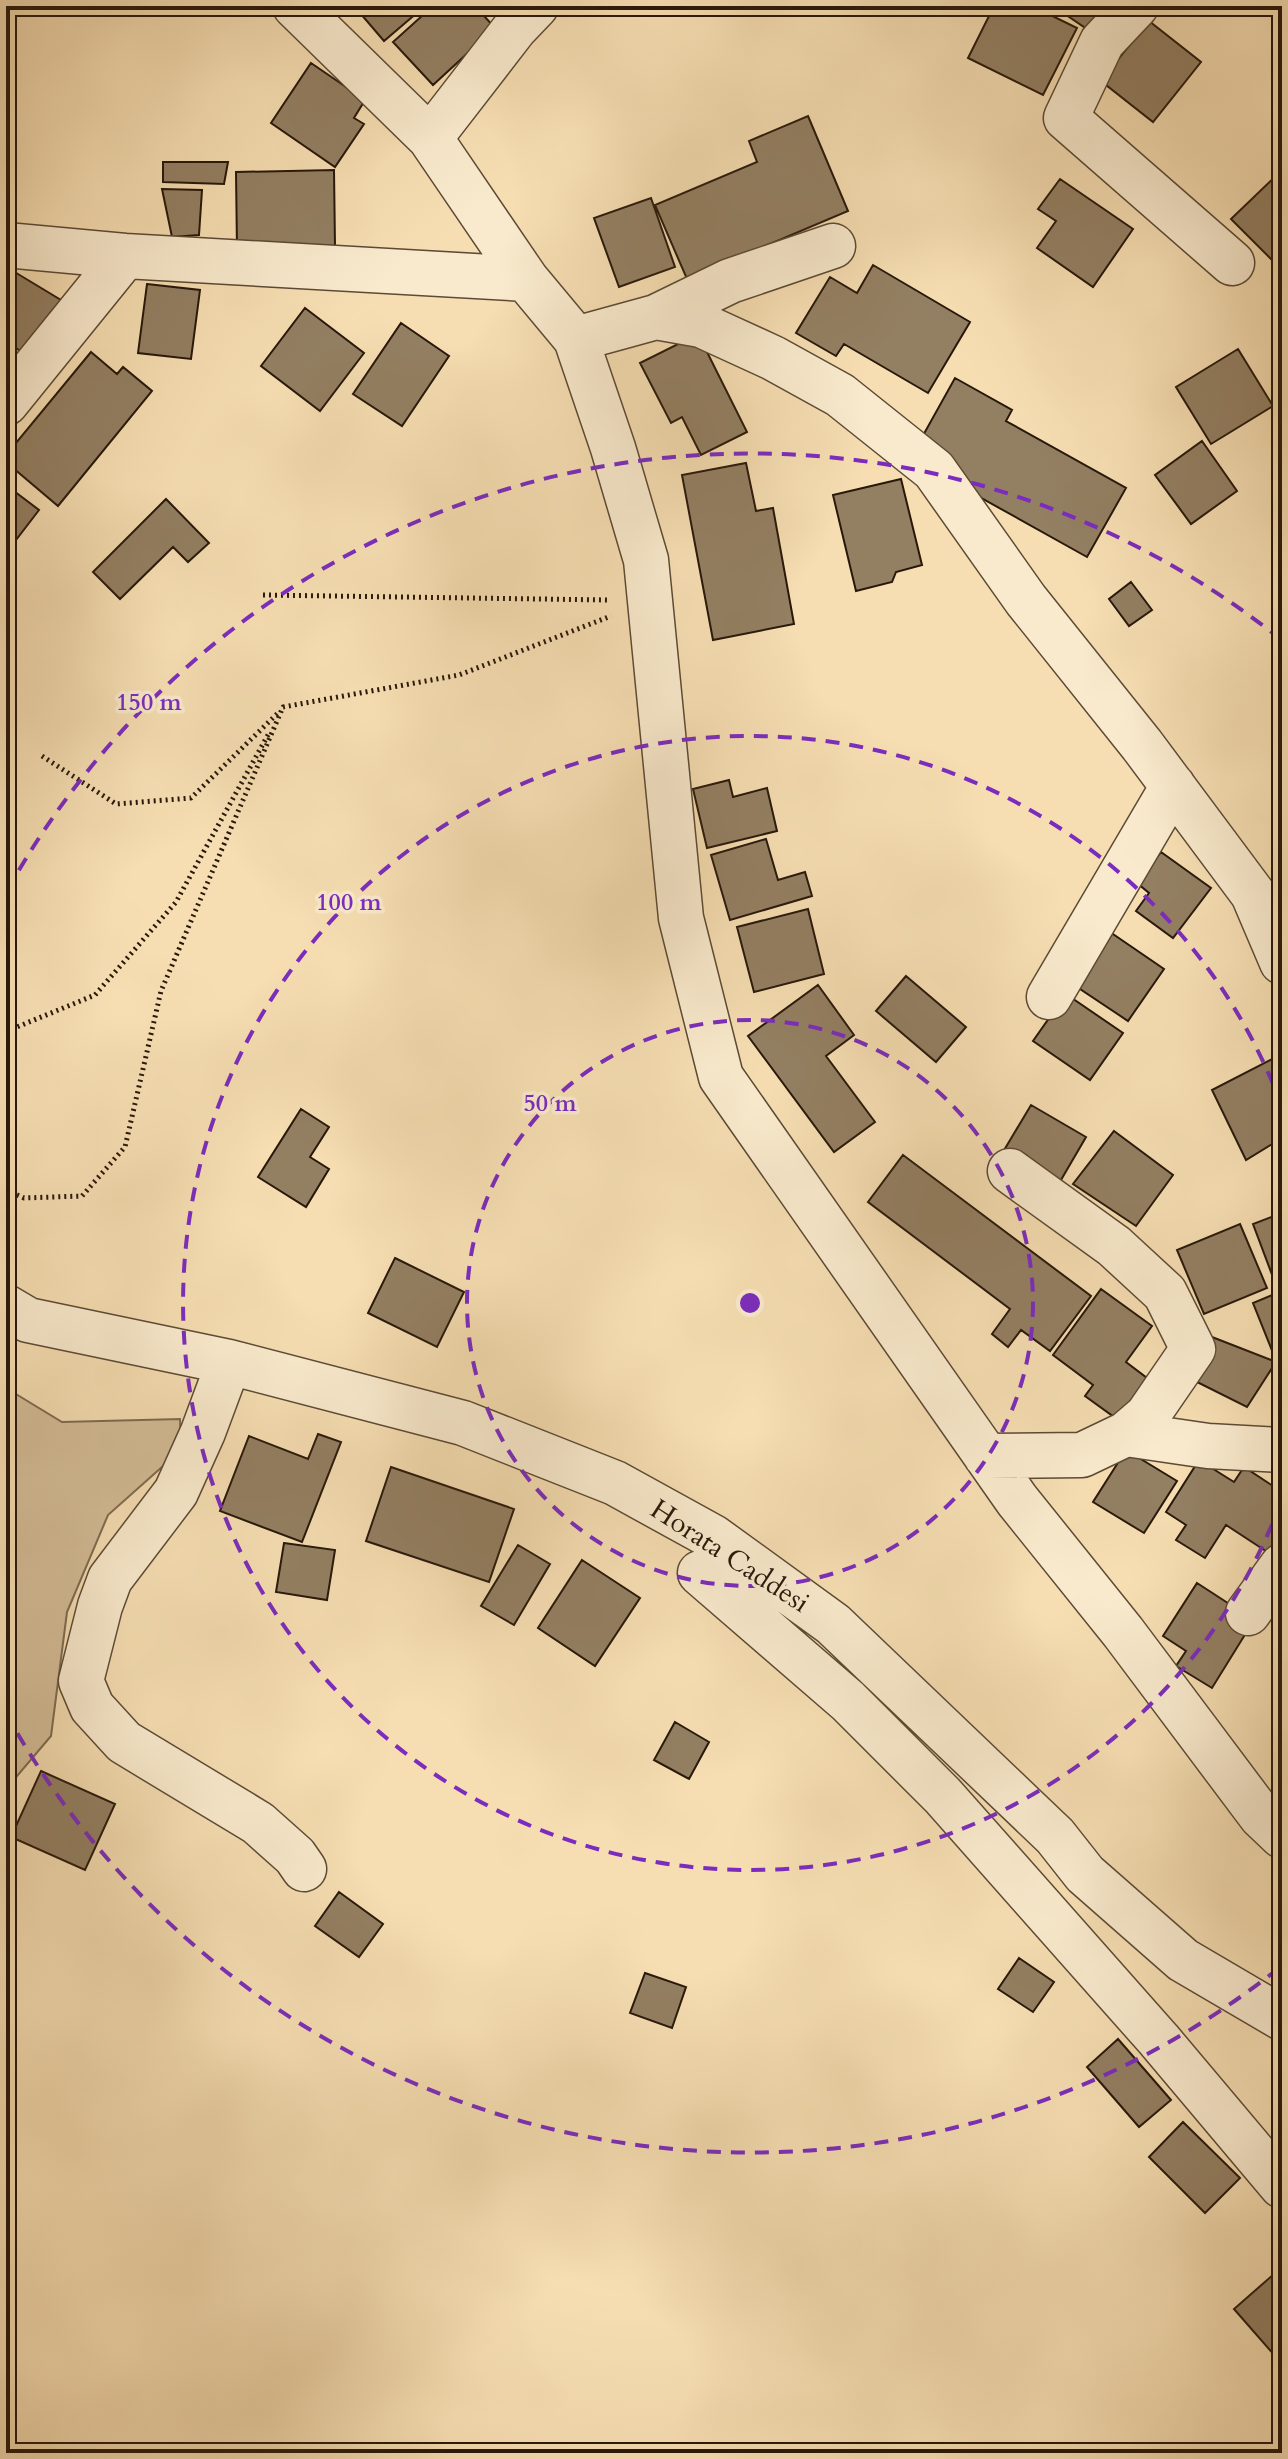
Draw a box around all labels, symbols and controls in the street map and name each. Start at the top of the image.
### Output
text: 150 m [116,686,183,719]
text: 100 m [316,886,383,919]
text: 50 m [523,1087,577,1120]
centre of rings [736,1289,764,1317]
street label: Horata Caddesi [643,1490,817,1622]

